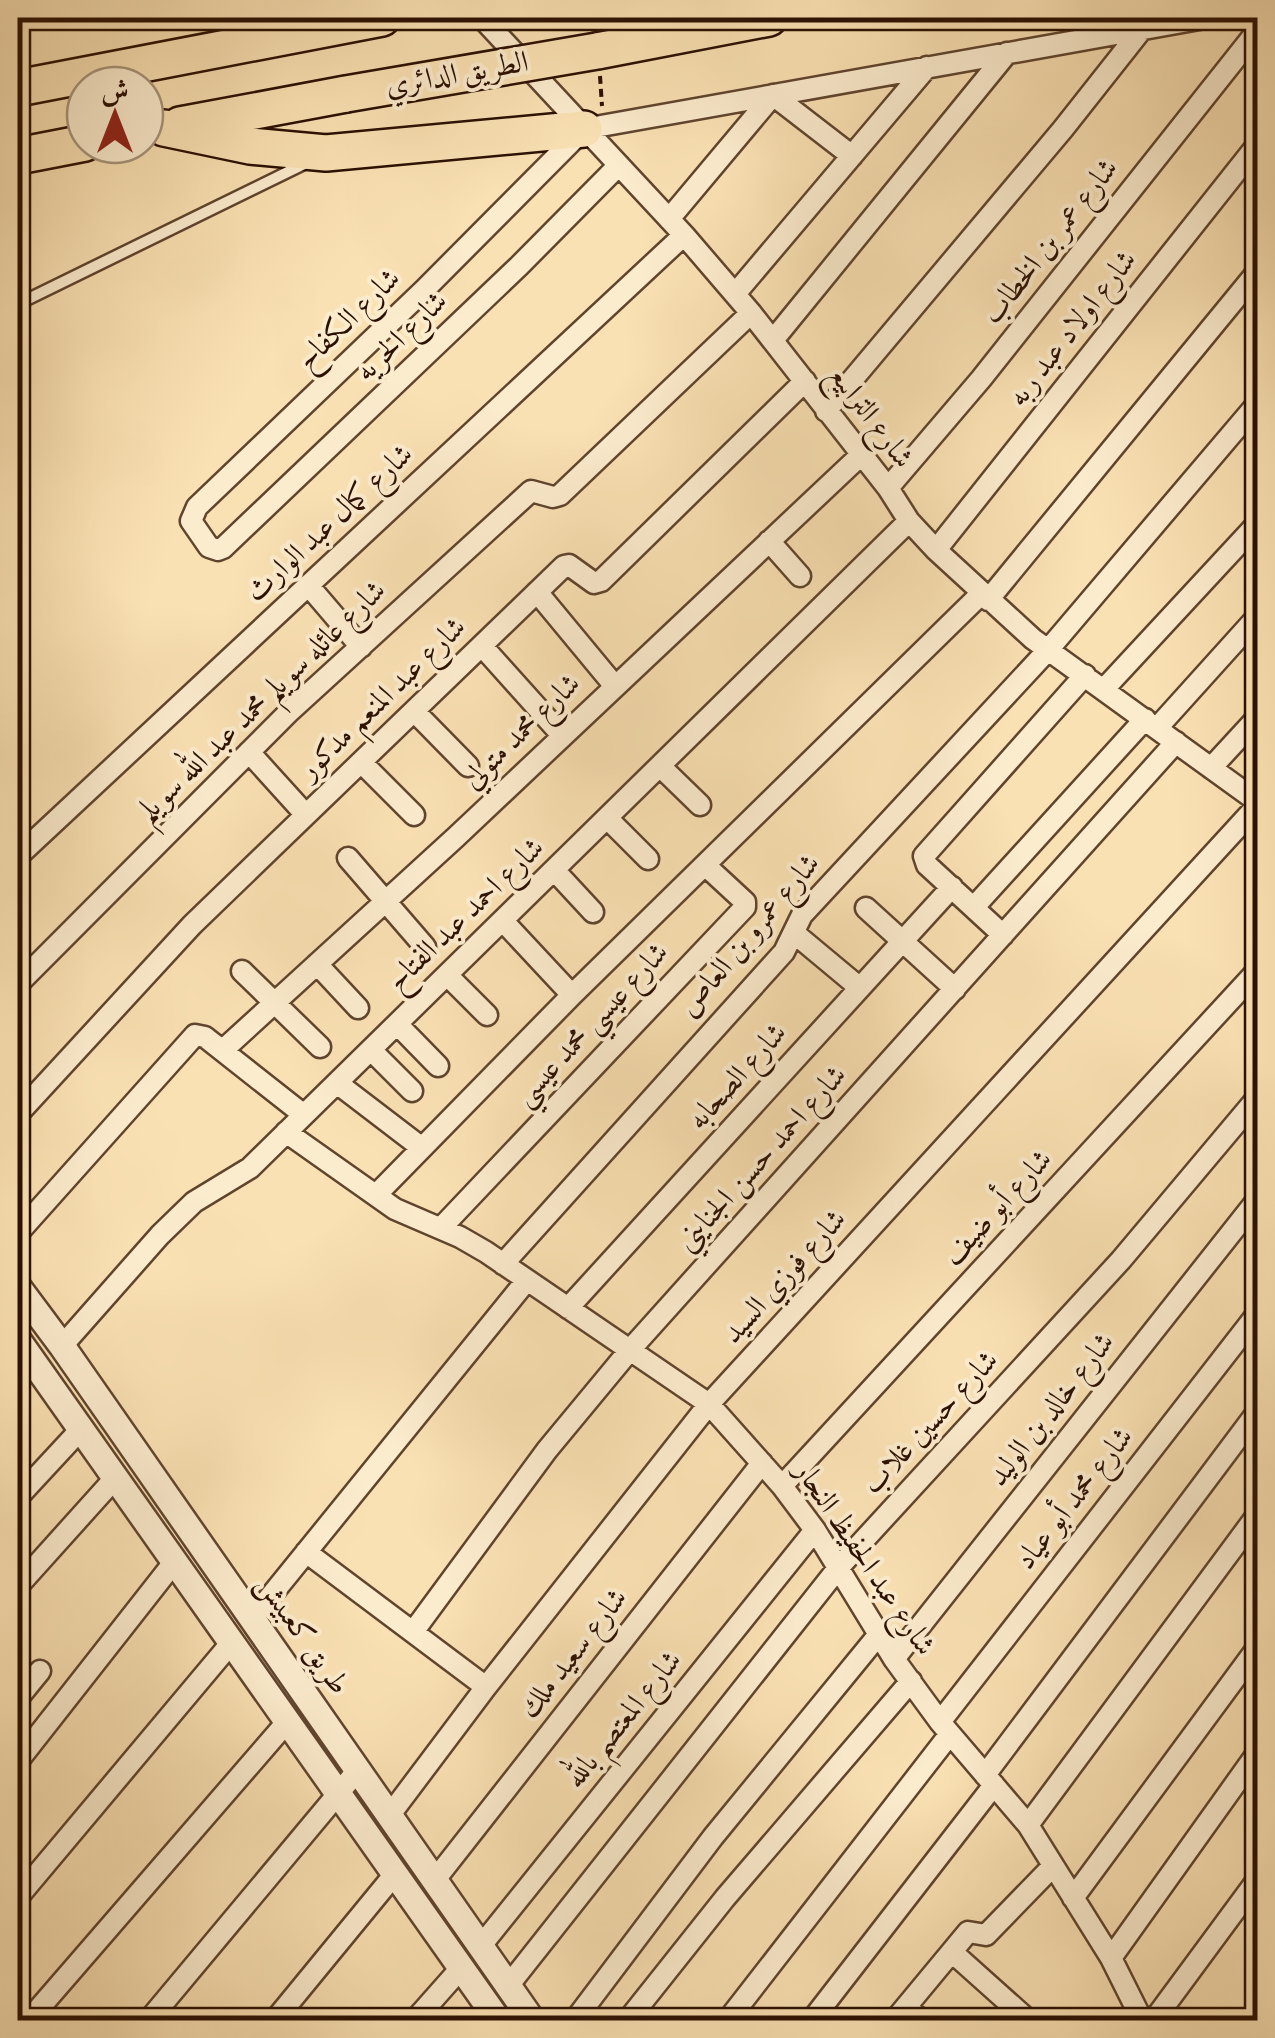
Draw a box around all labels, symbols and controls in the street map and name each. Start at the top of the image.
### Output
street label: الطريق الدائري [382,42,532,109]
north arrow [65,65,165,165]
text: ش [101,73,129,112]
street label: شارع عمر بن الخطاب [973,150,1131,335]
street label: شارع اولاد عبد ربه [998,242,1149,417]
street label: شارع الكفاح [287,259,413,383]
street label: شارع الحريه [346,282,459,393]
street label: شارع الترابيع [814,356,923,480]
street label: شارع كمال عبد الوارث [237,435,425,615]
street label: شارع عائله سويلم محمد عبد الله سويلم [125,568,401,838]
street label: شارع عبد المنعم مدكور [287,608,480,796]
street label: شارع محمد متولي [453,664,592,801]
street label: شارع احمد عبد الفتاح [378,829,557,1004]
street label: شارع عمرو بن العاص [669,845,833,1028]
street label: شارع عيسي محمد عيسي [505,934,683,1120]
street label: شارع الصحابه [678,1014,799,1141]
street label: شارع احمد حسن الجنايني [667,1057,860,1264]
street label: شارع أبو ضيف [932,1139,1064,1277]
street label: شارع فوزي السيد [713,1200,858,1355]
street label: شارع خالد بن الوليد [978,1324,1127,1497]
street label: شارع حسين غلاب [853,1341,1010,1506]
street label: شارع محمد أبو عياد [1004,1417,1146,1581]
street label: شارع عبد الحفيظ النجار [780,1451,945,1666]
street label: طريق كعبيش [245,1566,359,1704]
street label: شارع سعيد ملك [510,1580,640,1729]
street label: شارع المعتصم بالله [552,1640,697,1802]

